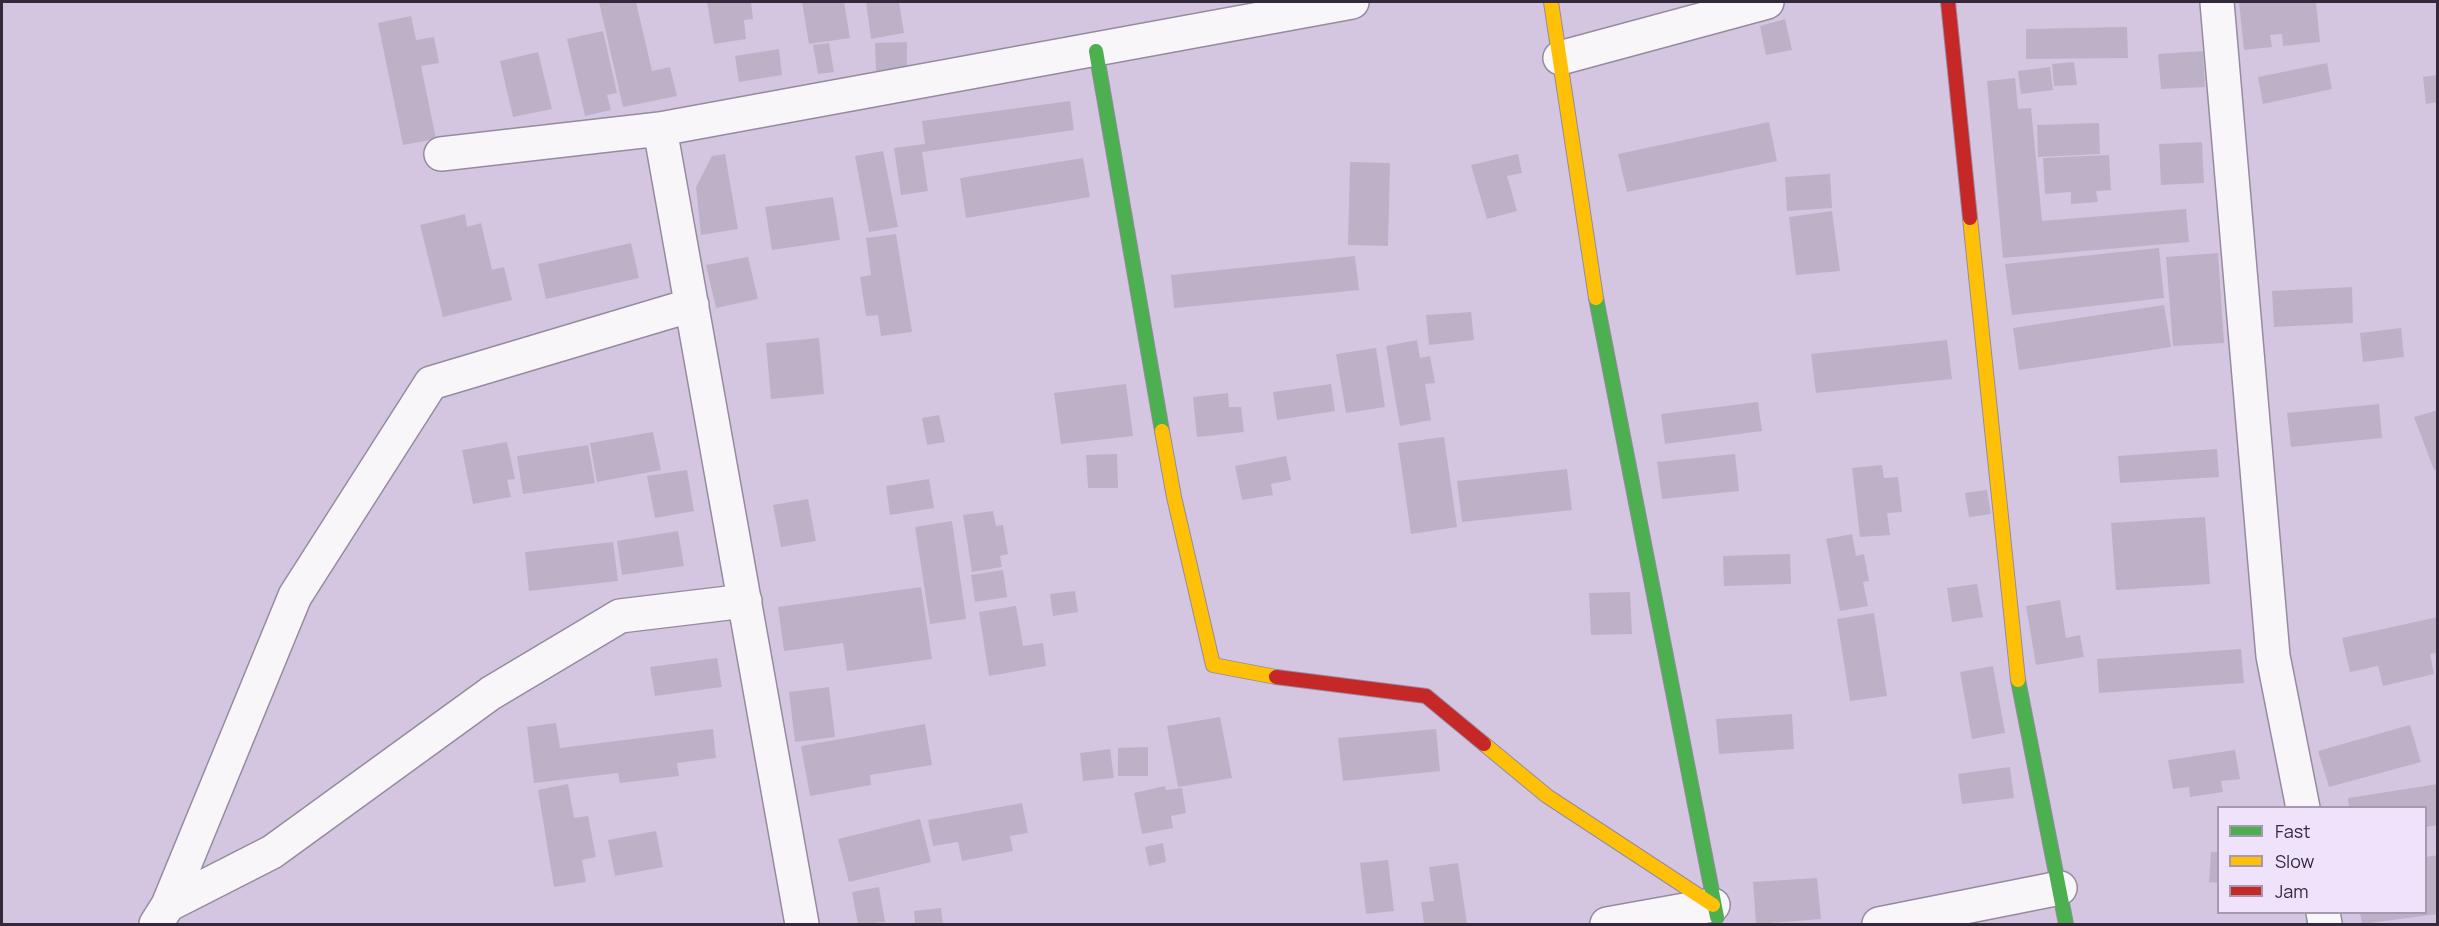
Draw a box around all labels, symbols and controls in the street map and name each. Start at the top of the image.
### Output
legend [2217,806,2427,914]
text: Fast [2275,819,2310,843]
text: Slow [2275,849,2314,873]
text: Jam [2275,879,2309,903]

